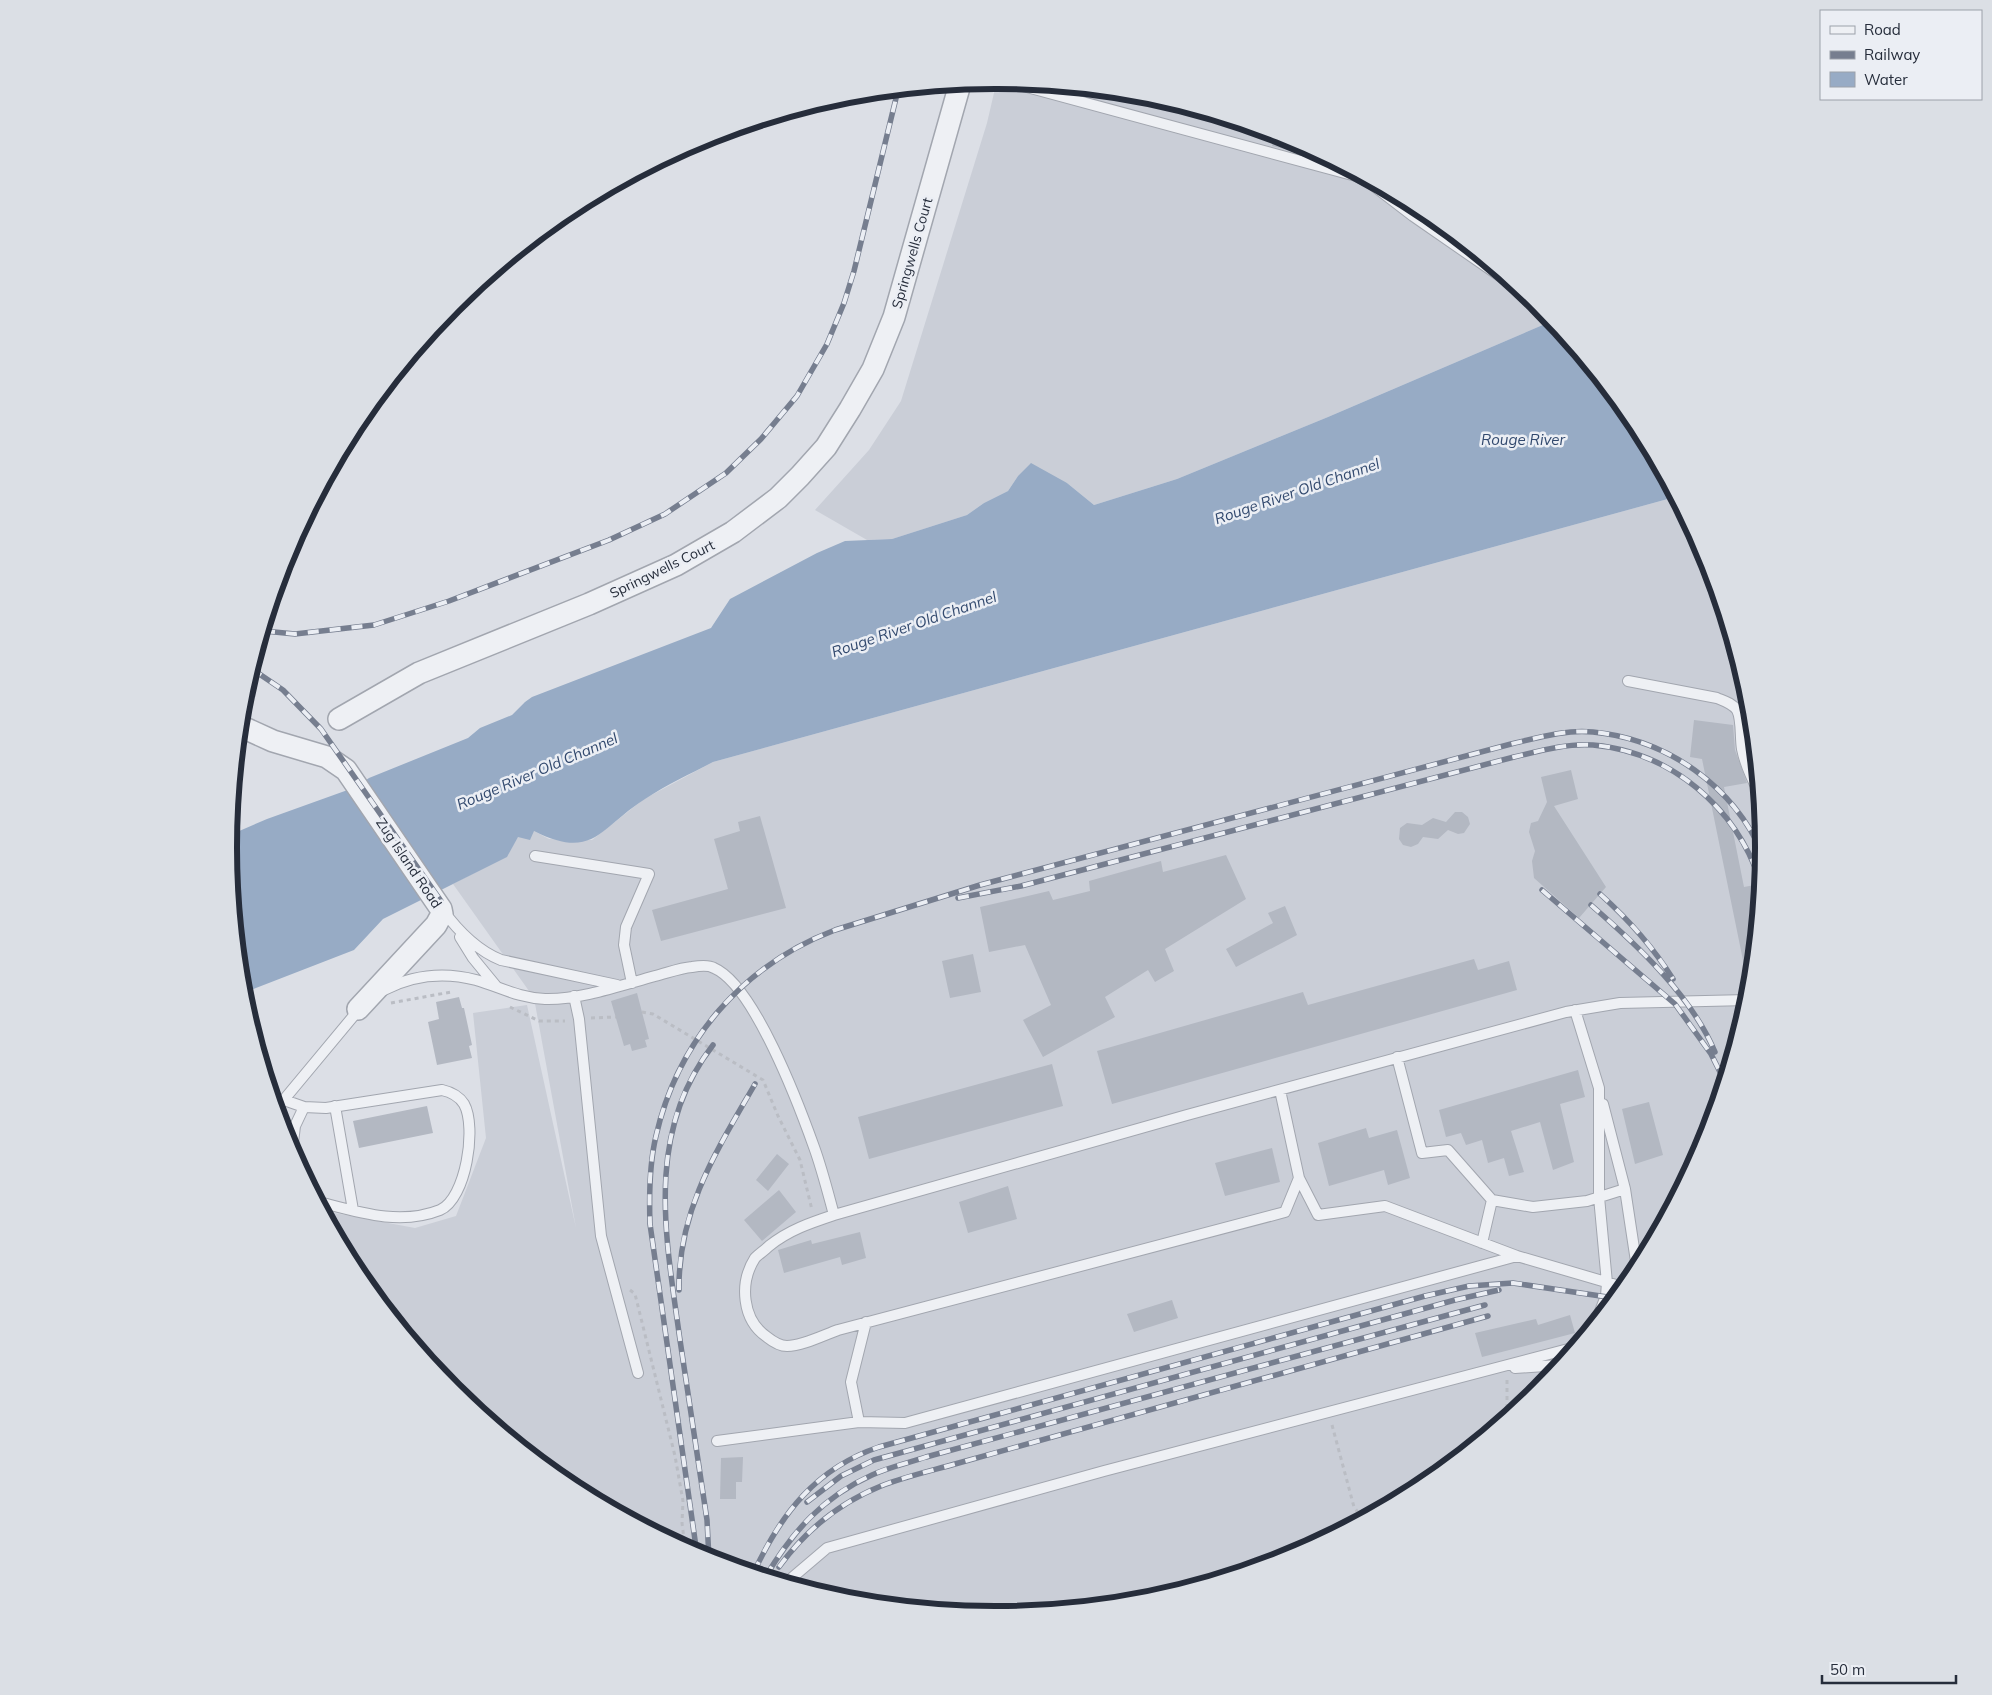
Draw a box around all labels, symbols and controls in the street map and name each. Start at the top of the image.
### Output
legend [1820,10,1982,100]
text: Road [1864,20,1901,39]
text: Railway [1864,45,1920,64]
text: Water [1864,70,1908,89]
street label: Springwells Court [888,195,936,311]
water label: Rouge River [1481,430,1566,449]
water label: Rouge River Old Channel [1212,454,1382,528]
street label: Springwells Court [607,536,718,602]
water label: Rouge River Old Channel [829,587,999,661]
water label: Rouge River Old Channel [454,728,621,814]
street label: Zug Island Road [372,814,446,912]
scale bar [1822,1652,1956,1684]
text: 50 m [1830,1660,1865,1679]

